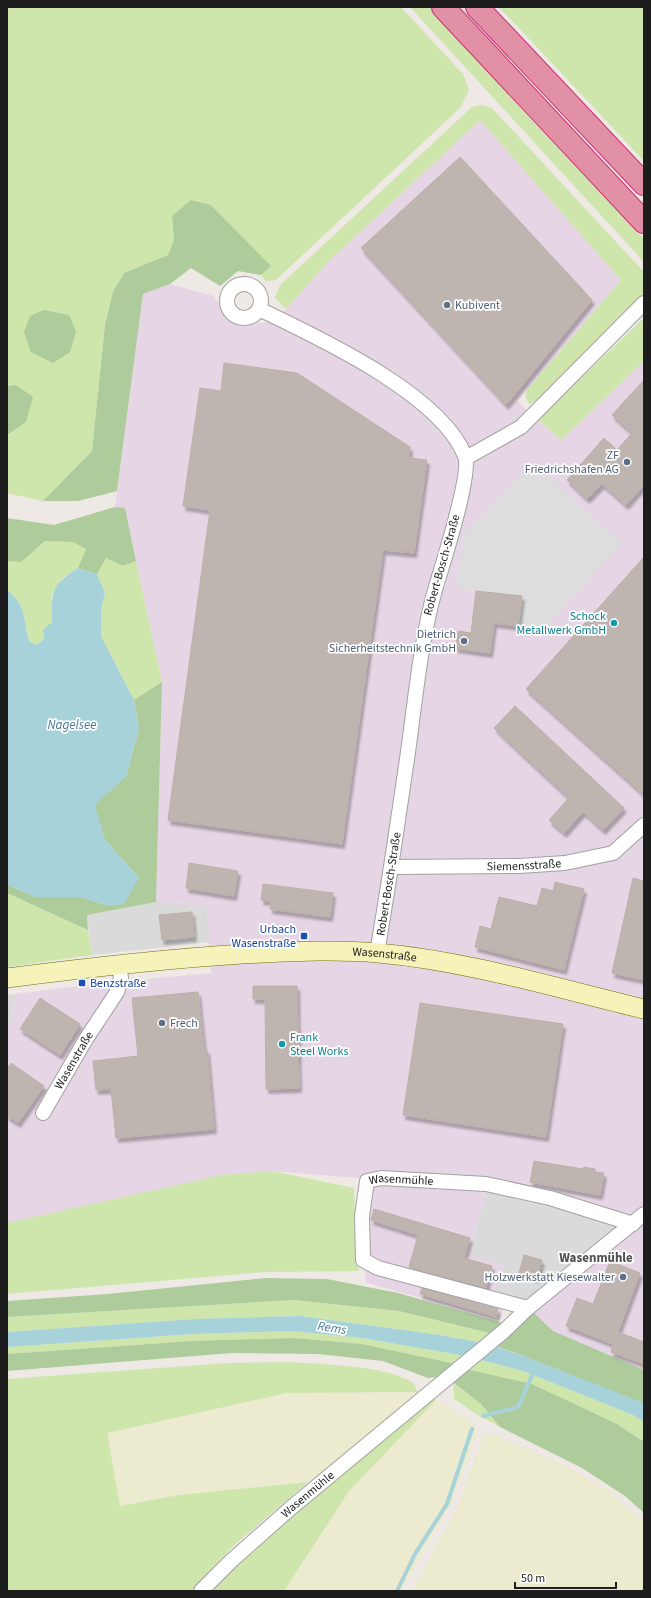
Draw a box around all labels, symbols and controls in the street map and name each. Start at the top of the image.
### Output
place label: Kubivent [455,297,500,314]
marker: Kubivent [442,300,452,310]
place label: ZF Friedrichshafen AG [525,447,619,478]
marker: ZF Friedrichshafen AG [622,457,632,467]
street label: Robert-Bosch-Straße [419,512,465,618]
place label: Schock Metallwerk GmbH [517,608,606,639]
marker: Schock Metallwerk GmbH [609,618,619,628]
place label: Dietrich Sicherheitstechnik GmbH [329,626,456,657]
marker: Dietrich Sicherheitstechnik GmbH [459,636,469,646]
water label: Nagelsee [47,716,97,734]
street label: Robert-Bosch-Straße [372,831,406,937]
street label: Siemensstraße [487,855,562,875]
place label: Urbach Wasenstraße [232,921,296,952]
marker: Urbach Wasenstraße [299,931,309,941]
street label: Wasenstraße [352,943,418,966]
place label: Benzstraße [90,975,146,992]
marker: Benzstraße [77,978,87,988]
place label: Frech [170,1015,198,1032]
marker: Frech [157,1018,167,1028]
street label: Wasenstraße [50,1028,97,1092]
place label: Frank Steel Works [290,1029,348,1060]
marker: Frank Steel Works [277,1039,287,1049]
street label: Wasenmühle [367,1169,434,1189]
district label: Wasenmühle [559,1249,633,1267]
place label: Holzwerkstatt Kiesewalter [485,1269,616,1286]
marker: Holzwerkstatt Kiesewalter [618,1272,628,1282]
water label: Rems [316,1317,348,1339]
street label: Wasenmühle [277,1467,338,1522]
scale bar [515,1564,616,1590]
text: 50 m [521,1570,545,1587]

